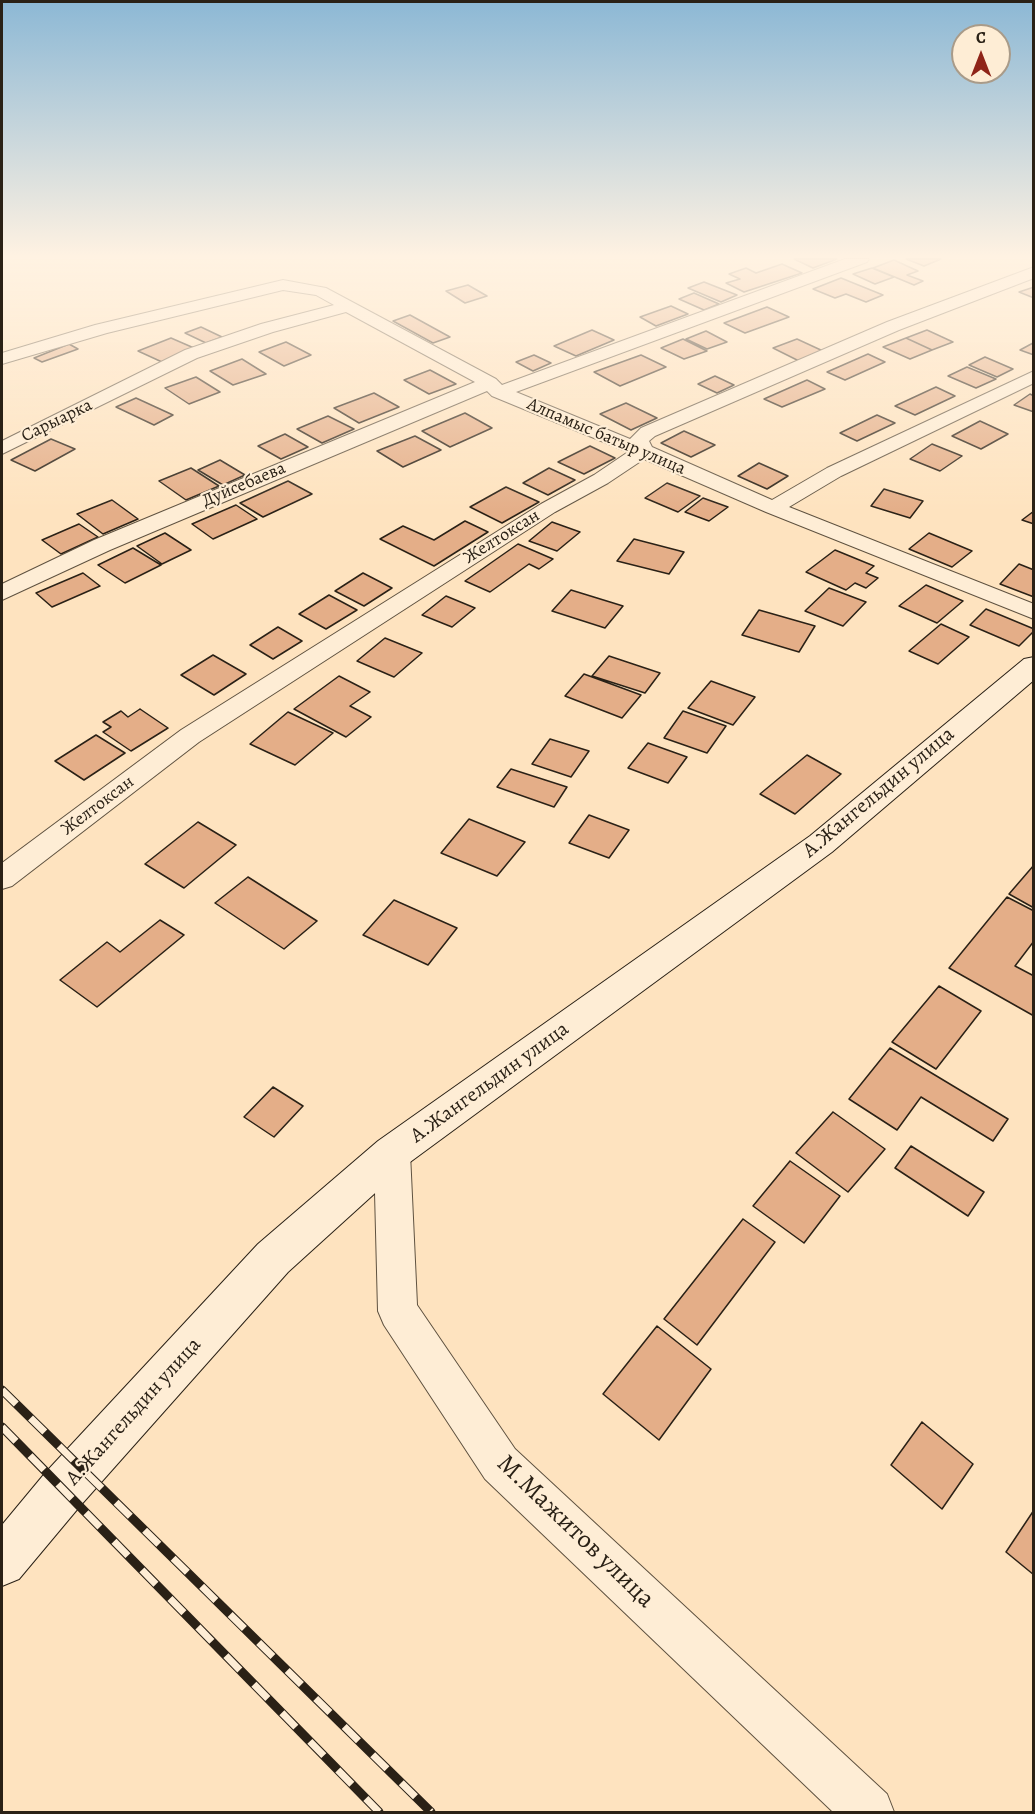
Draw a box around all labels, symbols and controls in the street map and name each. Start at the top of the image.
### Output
north arrow [951,24,1011,84]
text: С [976,27,986,49]
street label: Алпамыс батыр улица [523,394,689,480]
street label: Сарыарка [18,395,96,447]
street label: Дуйсебаева [199,458,289,512]
street label: Желтоксан [460,505,544,569]
street label: А.Жангельдин улица [798,722,960,864]
street label: Желтоксан [57,772,139,840]
street label: А.Жангельдин улица [406,1017,574,1149]
street label: А.Жангельдин улица [61,1333,207,1491]
street label: М.Мажитов улица [490,1449,660,1615]

